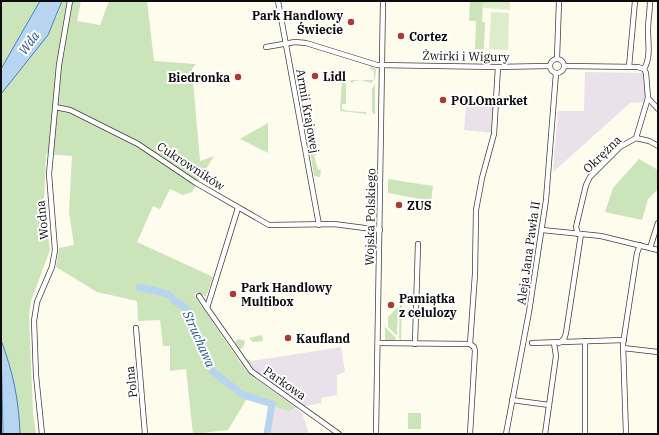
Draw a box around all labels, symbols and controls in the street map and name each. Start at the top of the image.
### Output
place label: Park Handlowy Świecie [252,8,343,37]
marker: Park Handlowy Świecie [346,17,356,27]
water label: Wda [15,28,43,58]
place label: Cortez [409,29,447,44]
marker: Cortez [396,31,406,41]
street label: Żwirki i Wigury [422,48,510,64]
street label: Armii Krajowej [293,68,323,154]
place label: Lidl [323,69,346,84]
place label: Biedronka [168,70,230,85]
marker: Lidl [310,71,320,81]
marker: Biedronka [233,72,243,82]
place label: POLOmarket [451,93,528,108]
marker: POLOmarket [438,95,448,105]
street label: Okrężna [580,132,625,176]
street label: Cukrowników [154,139,228,194]
street label: Wojska Polskiego [362,168,378,266]
place label: ZUS [407,198,432,213]
street label: Wodna [32,199,52,240]
marker: ZUS [394,200,404,210]
street label: Aleja Jana Pawła II [513,200,543,306]
place label: Park Handlowy Multibox [241,280,332,309]
marker: Park Handlowy Multibox [228,289,238,299]
place label: Pamiątka z celulozy [399,291,457,320]
marker: Pamiątka z celulozy [386,300,396,310]
water label: Struchawa [179,307,219,370]
place label: Kaufland [296,331,351,346]
marker: Kaufland [283,333,293,343]
street label: Parkowa [261,363,310,403]
street label: Polna [122,365,140,399]

